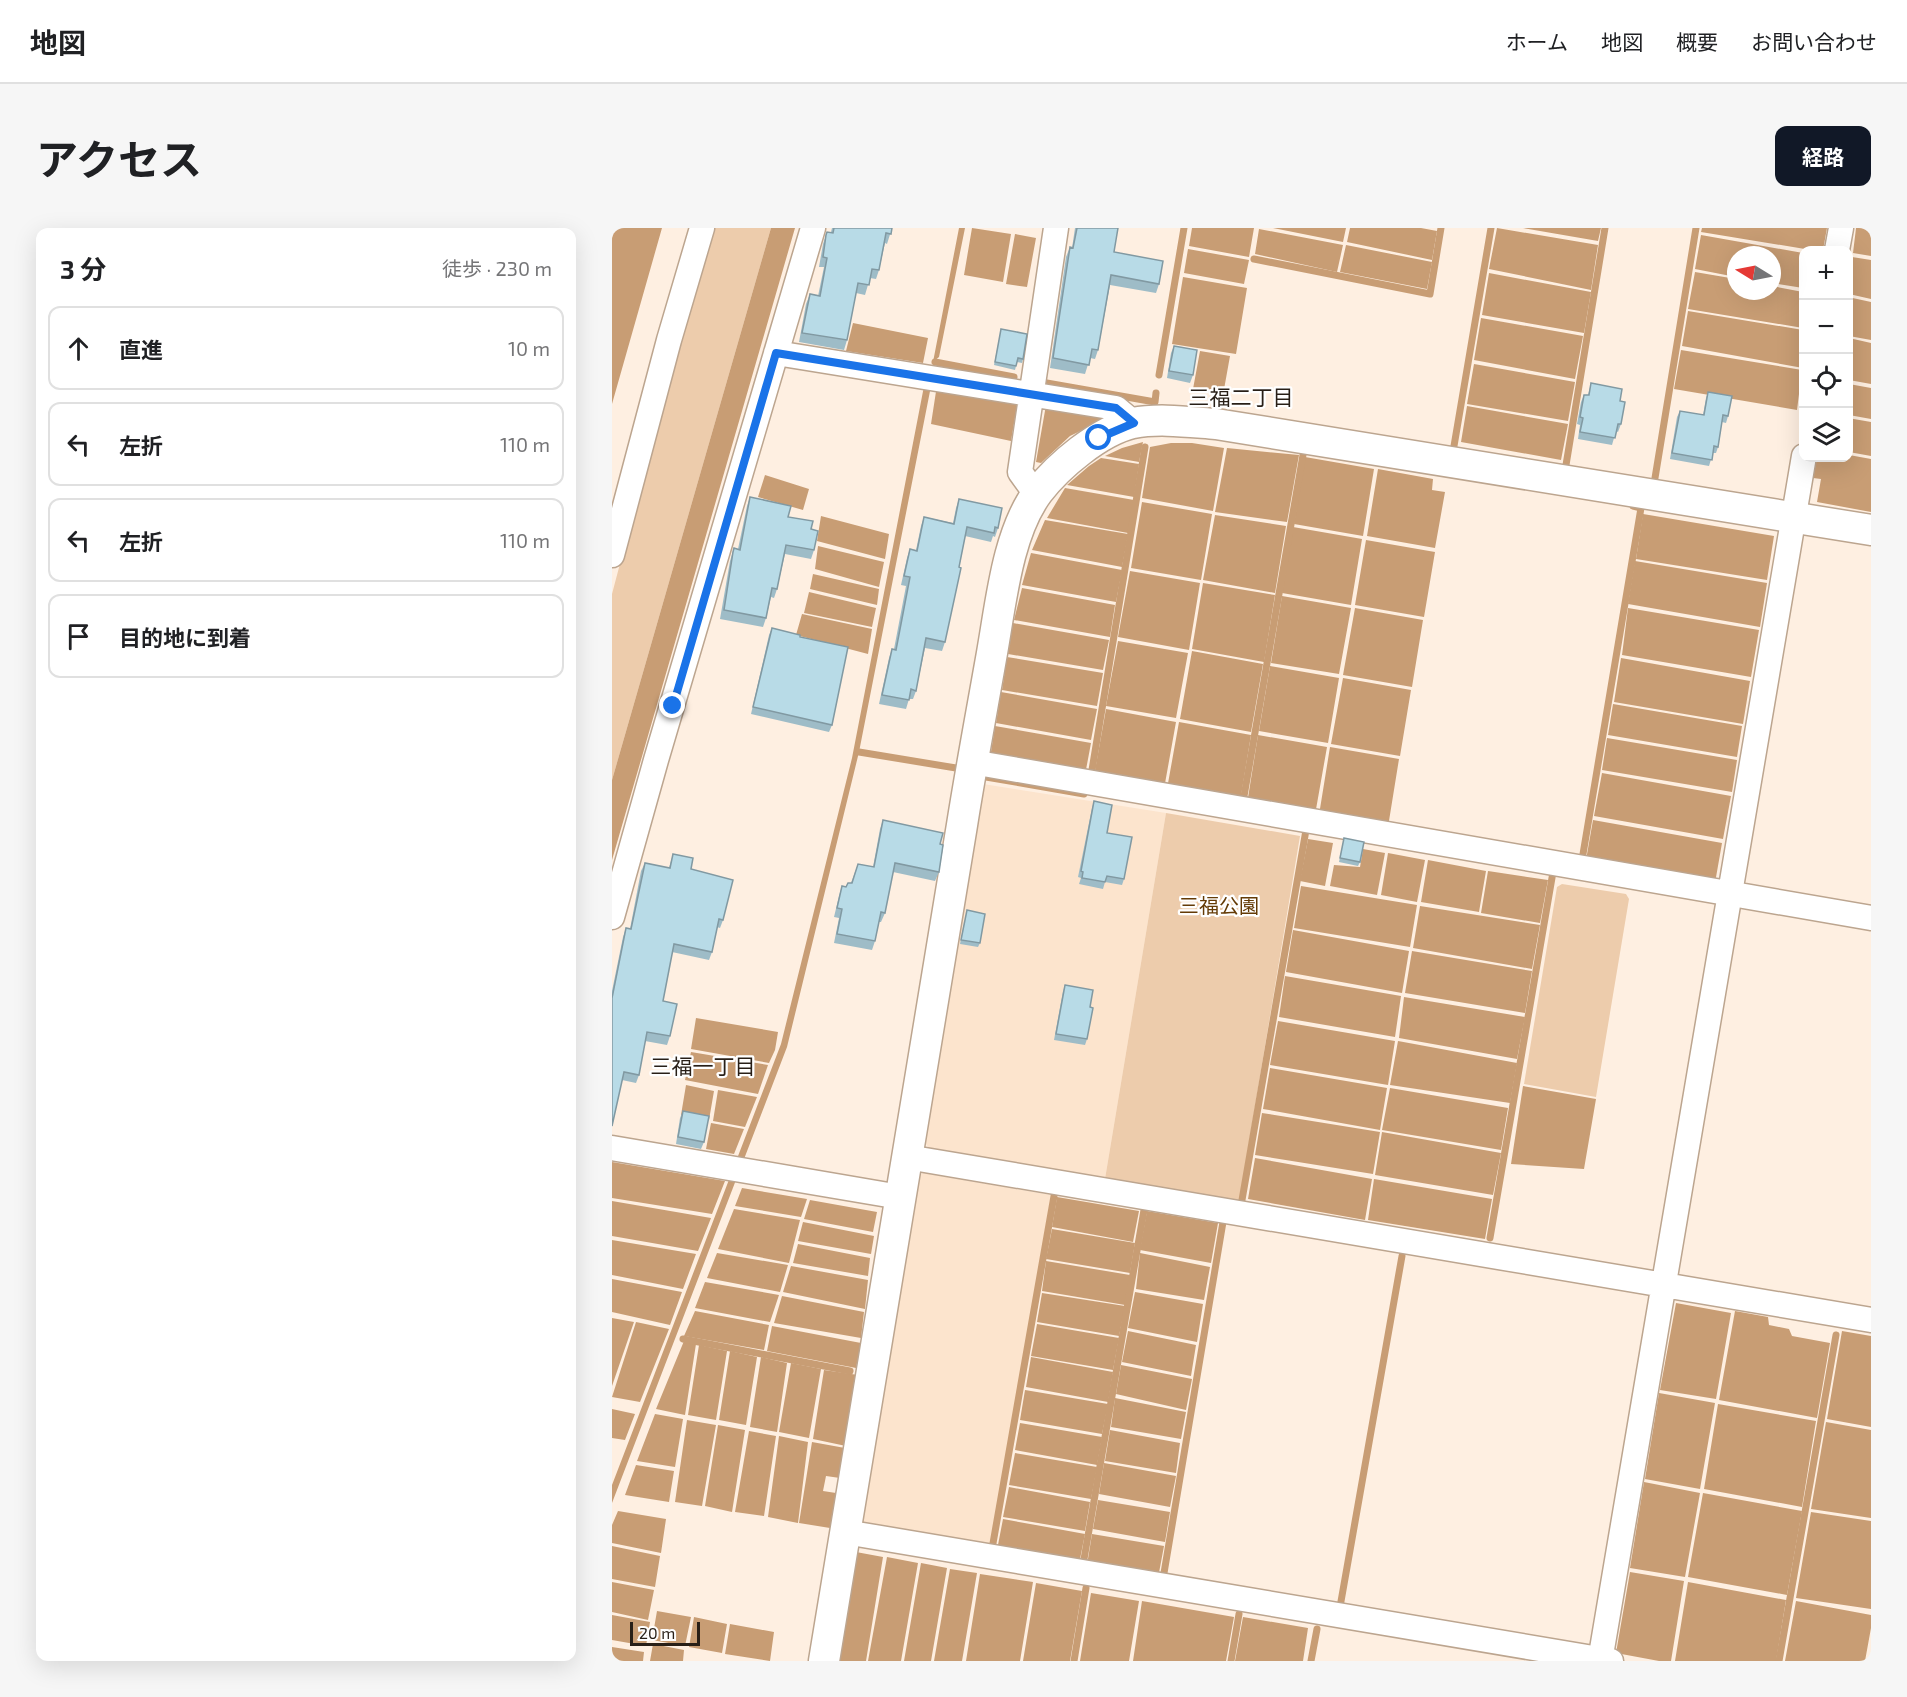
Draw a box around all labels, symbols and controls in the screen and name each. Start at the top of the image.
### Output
text: 地図 [30,25,86,59]
text: ホーム [1506,29,1568,54]
text: 地図 [1601,29,1643,54]
text: 概要 [1676,29,1718,54]
text: お問い合わせ [1751,29,1877,54]
button: 経路 [1775,126,1871,186]
text: アクセス [36,133,202,183]
north arrow [1727,246,1781,300]
map controls [1799,246,1853,462]
button: + [1799,246,1853,300]
text: 3 分 [60,253,106,284]
text: 徒歩 · 230 m [442,256,552,280]
button: − [1799,300,1853,354]
icon: ahead [62,332,95,365]
text: 直進 [119,336,163,362]
text: 10 m [508,336,550,360]
button: locate [1799,354,1853,408]
district label: 三福二丁目 [1189,384,1294,409]
button: layers [1799,408,1853,462]
route start [1085,424,1111,450]
icon: left [62,428,95,461]
text: 左折 [119,432,163,458]
text: 110 m [500,432,550,456]
icon: left [62,524,95,557]
text: 左折 [119,528,163,554]
text: 110 m [500,528,550,552]
icon: arrive [62,620,95,653]
text: 目的地に到着 [119,624,251,650]
route end [659,692,685,718]
park label: 三福公園 [1179,893,1259,917]
district label: 三福一丁目 [651,1053,756,1078]
scale bar [630,1619,700,1646]
text: 20 m [639,1623,675,1642]

